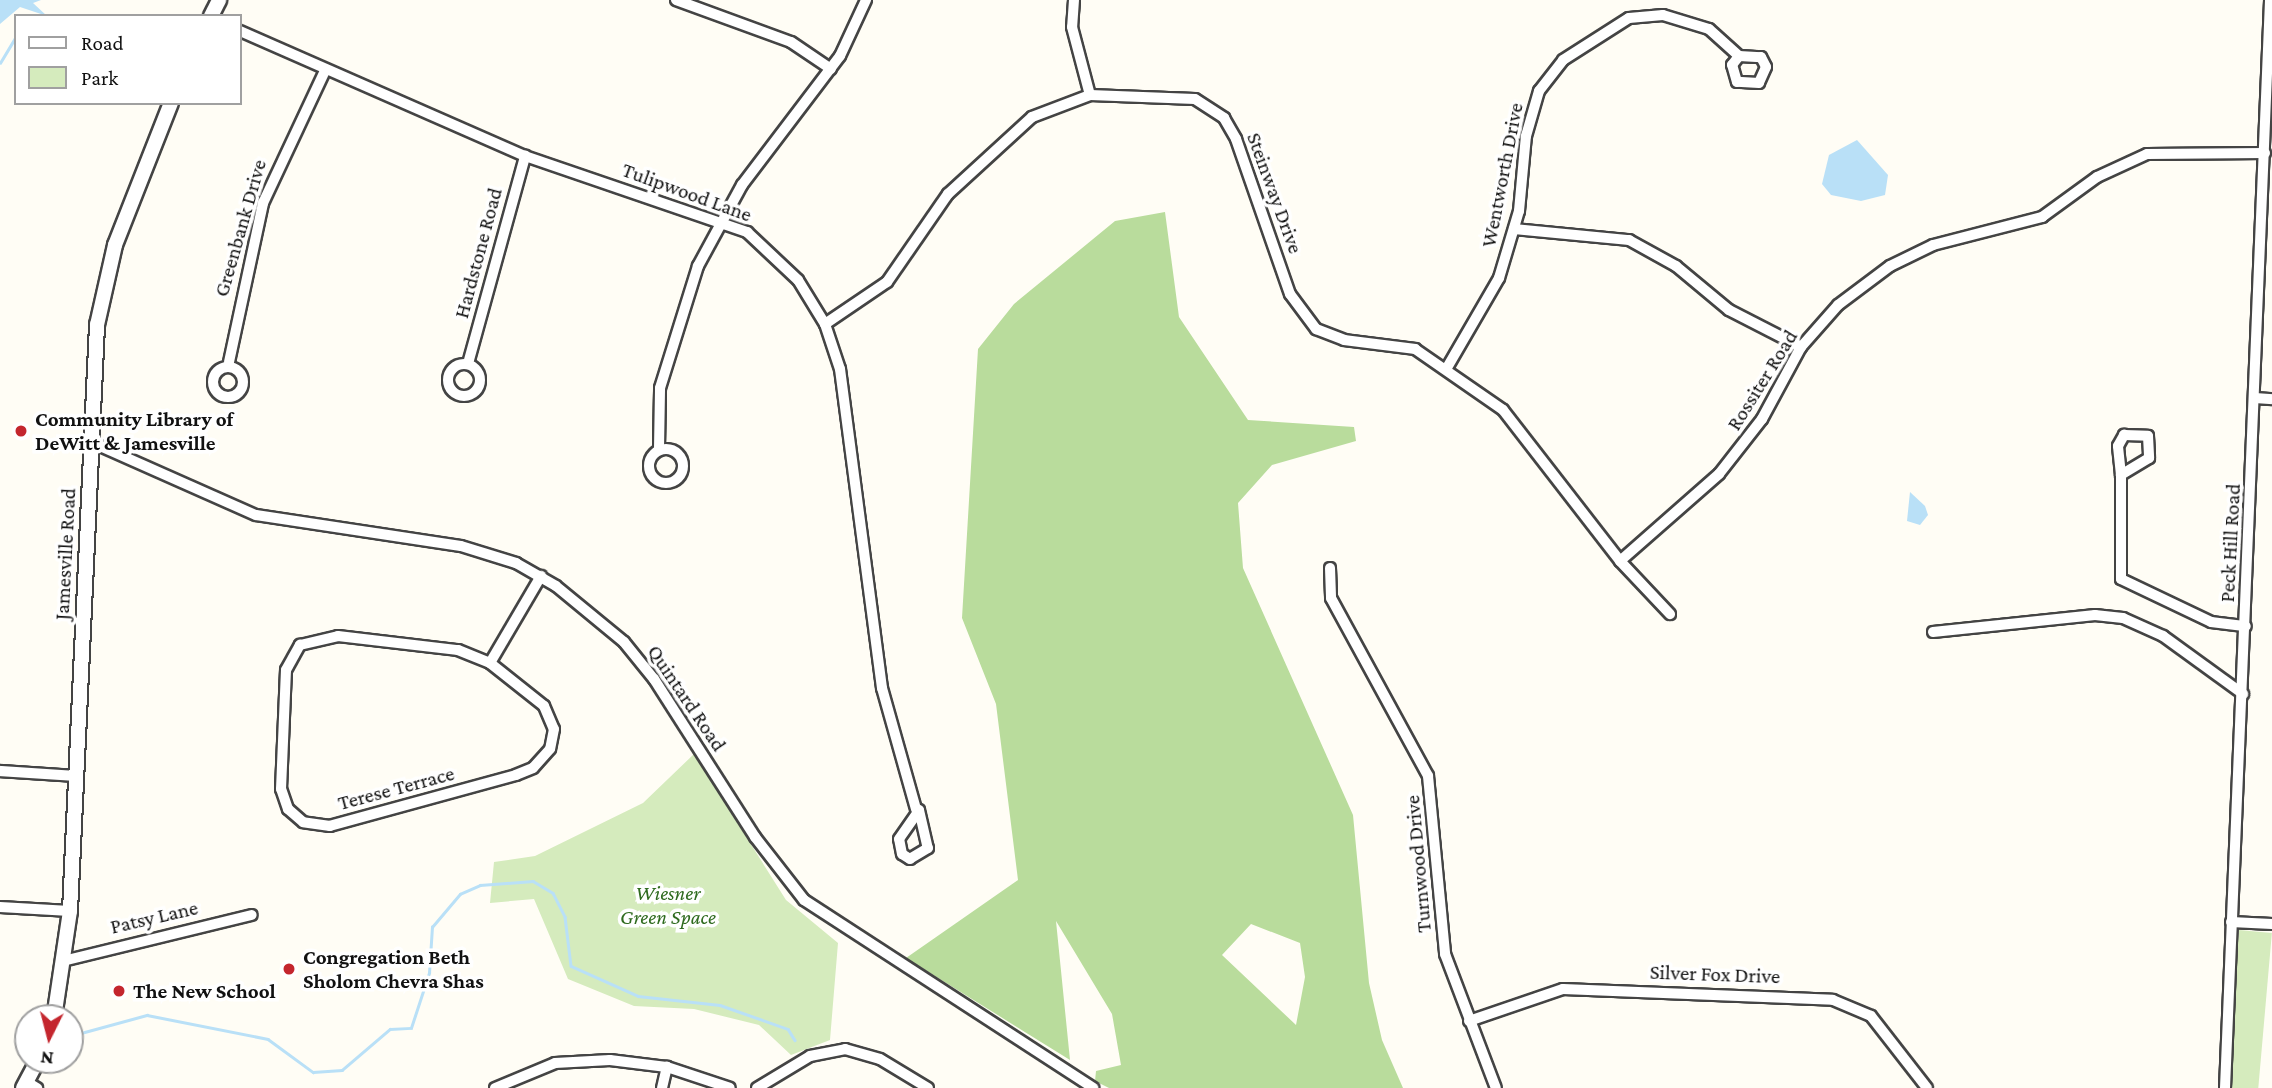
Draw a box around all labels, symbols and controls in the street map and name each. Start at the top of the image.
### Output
legend [14,14,242,105]
text: Road [81,31,124,55]
text: Park [81,66,118,90]
street label: Wentworth Drive [1476,101,1528,249]
street label: Steinway Drive [1241,129,1309,257]
street label: Greenbank Drive [208,157,272,299]
street label: Tulipwood Lane [619,157,755,227]
street label: Hardstone Road [448,185,508,321]
street label: Rossiter Road [1721,325,1803,435]
place label: Community Library of DeWitt & Jamesville [35,406,233,456]
marker: Community Library of DeWitt & Jamesville [13,423,29,439]
street label: Peck Hill Road [2214,483,2246,603]
street label: Jamesville Road [49,487,81,621]
street label: Quintard Road [642,640,732,756]
street label: Terese Terrace [335,760,457,816]
street label: Turnwood Drive [1399,794,1437,934]
park label: Wiesner Green Space [620,880,716,930]
street label: Patsy Lane [108,895,200,939]
place label: Congregation Beth Sholom Chevra Shas [303,944,484,994]
street label: Silver Fox Drive [1649,959,1781,989]
marker: Congregation Beth Sholom Chevra Shas [281,961,297,977]
place label: The New School [133,978,276,1004]
marker: The New School [111,983,127,999]
north arrow [14,1004,84,1074]
text: N [39,1047,55,1070]

